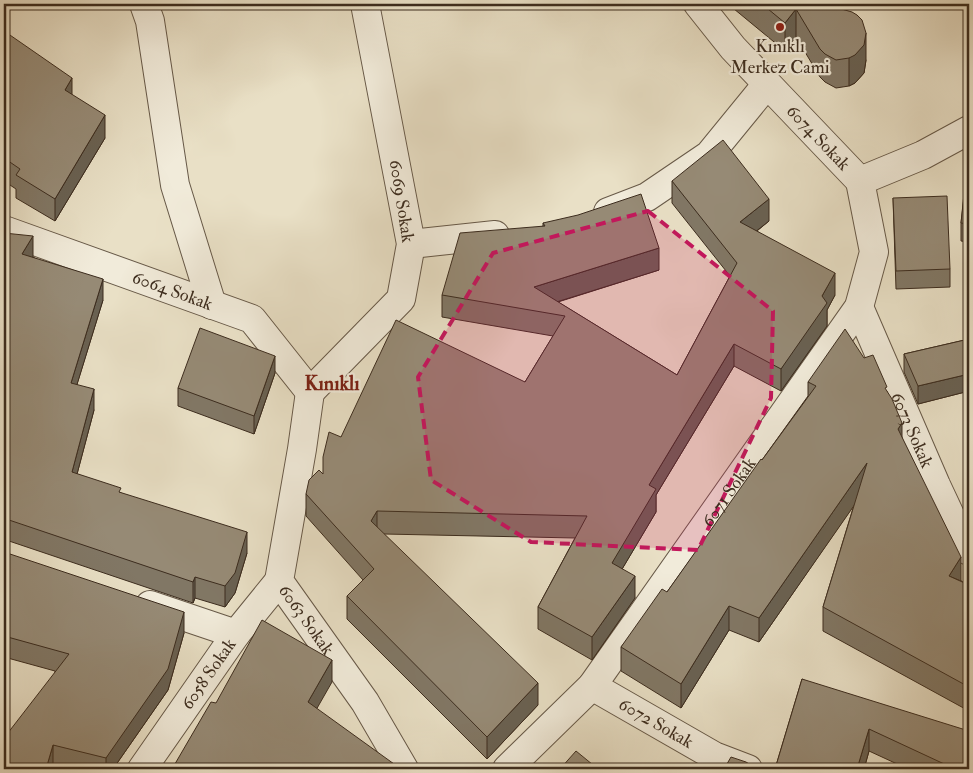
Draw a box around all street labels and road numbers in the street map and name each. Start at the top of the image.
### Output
street label: 6074 Sokak [781,100,855,176]
street label: 6069 Sokak [384,158,419,244]
street label: 6064 Sokak [129,266,216,316]
street label: 6073 Sokak [885,389,938,472]
street label: 6071 Sokak [697,453,762,532]
street label: 6063 Sokak [273,580,339,660]
street label: 6058 Sokak [176,634,242,714]
street label: 6072 Sokak [614,693,698,754]

